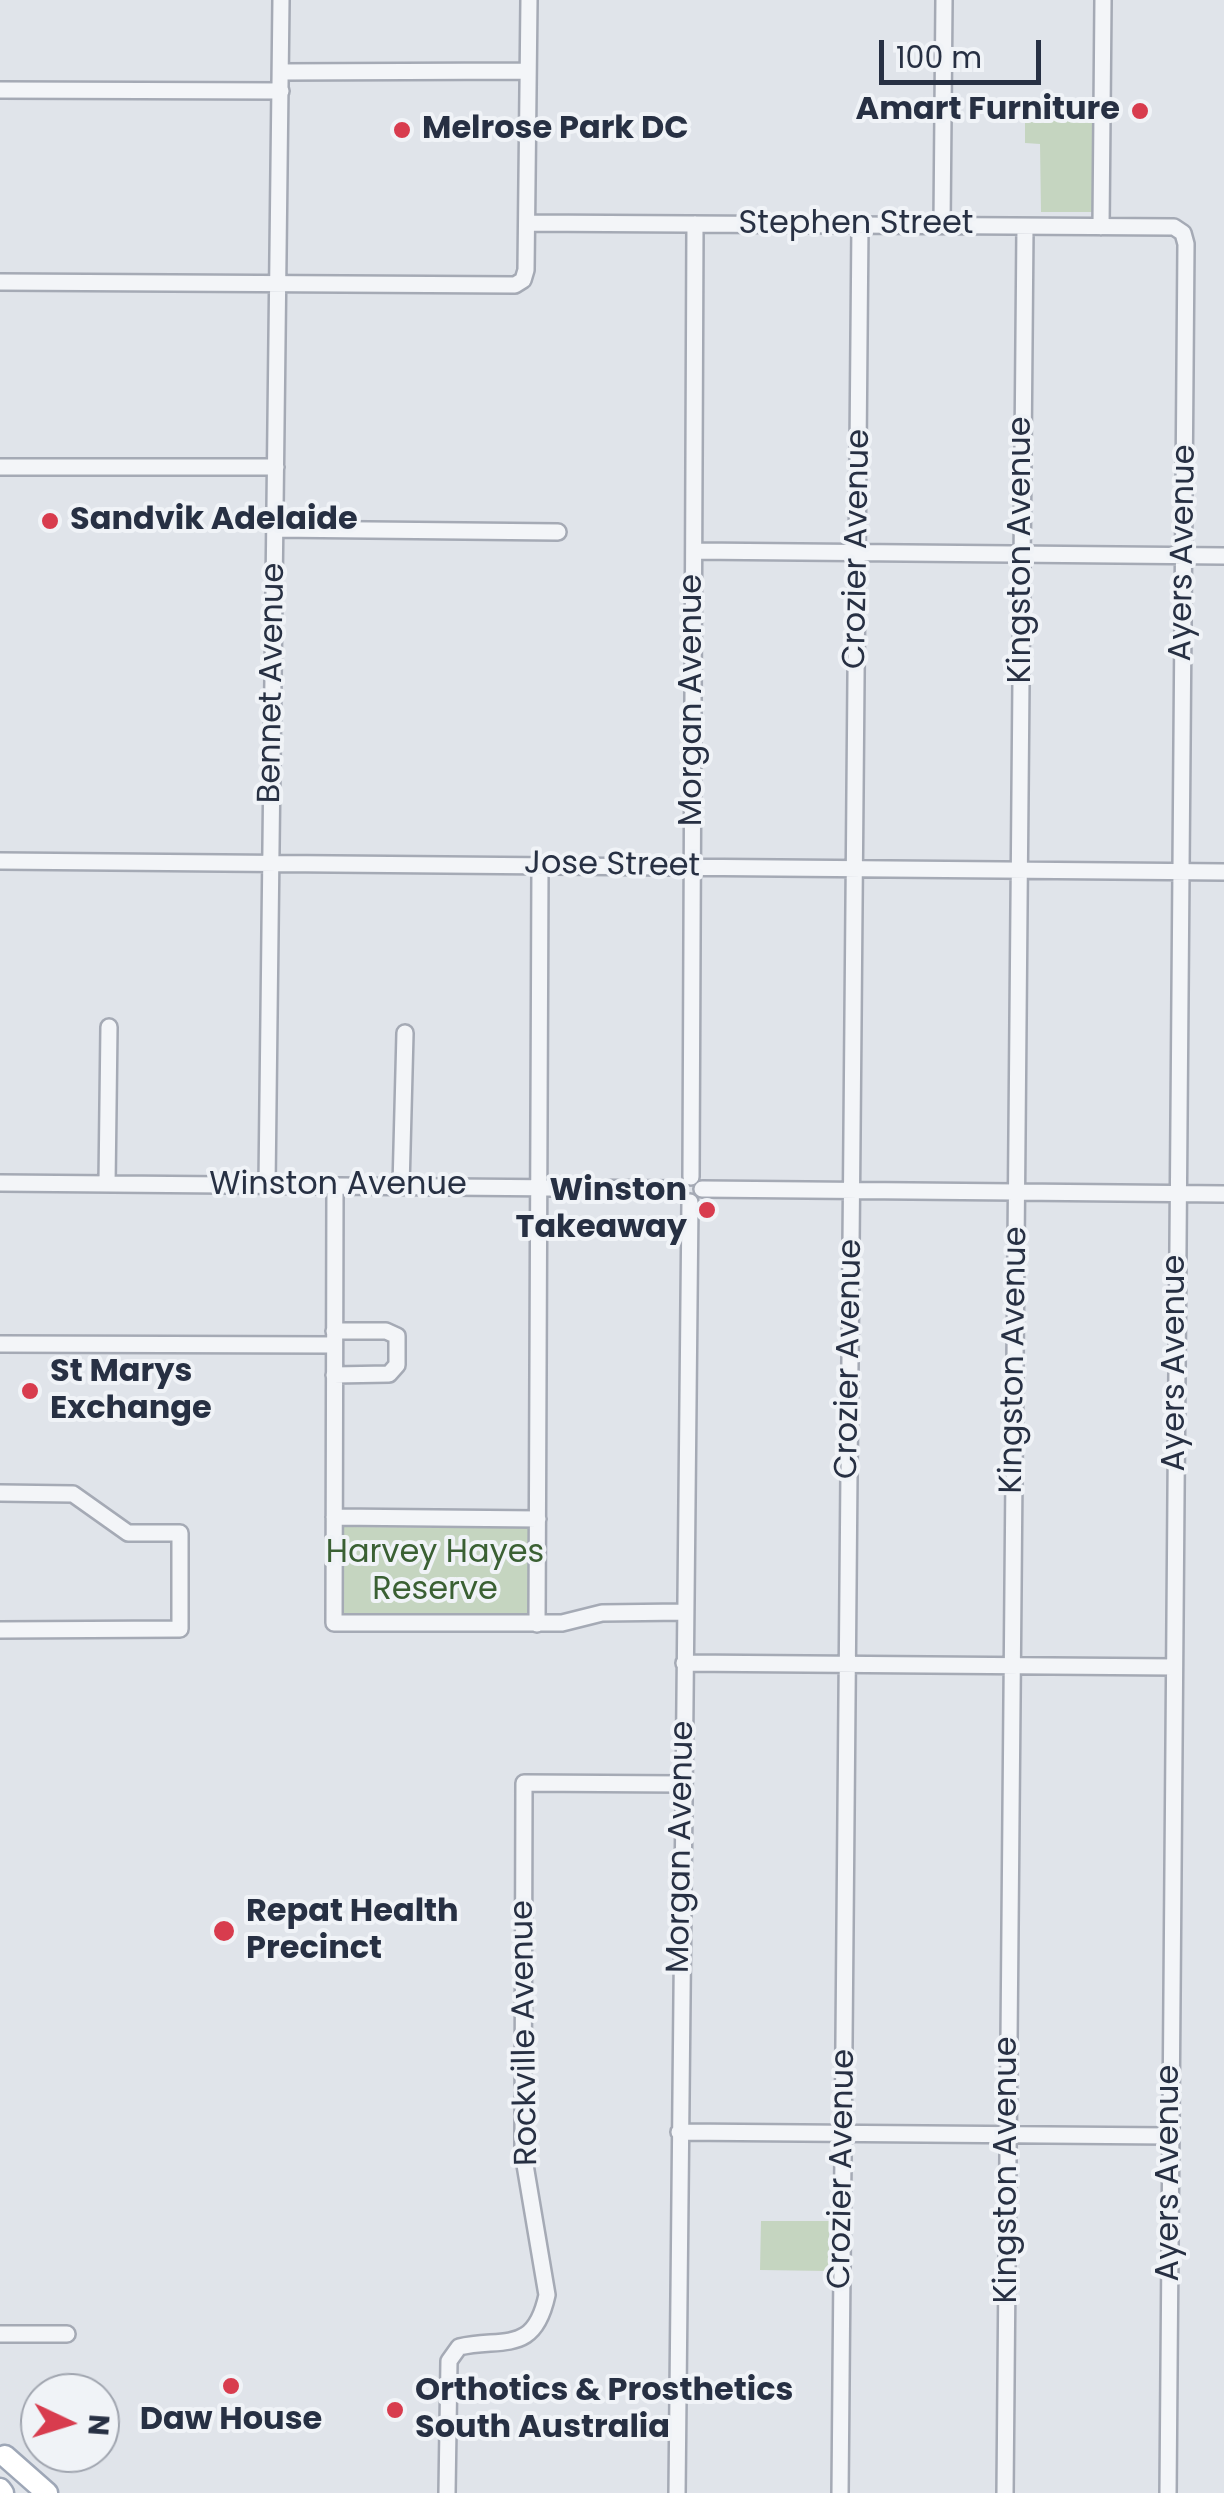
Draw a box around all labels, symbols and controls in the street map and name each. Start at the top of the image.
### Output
scale bar [884,20,1046,82]
text: 100 m [896,36,982,79]
place label: Amart Furniture [856,92,1120,130]
marker: Amart Furniture [1129,100,1151,122]
place label: Melrose Park DC [422,111,689,149]
marker: Melrose Park DC [391,119,413,141]
street label: Stephen Street [739,206,973,244]
street label: Kingston Avenue [1003,416,1041,684]
street label: Crozier Avenue [837,429,879,669]
street label: Ayers Avenue [1163,444,1205,662]
place label: Sandvik Adelaide [70,502,358,540]
marker: Sandvik Adelaide [39,510,61,532]
street label: Bennet Avenue [252,562,294,804]
street label: Morgan Avenue [674,574,712,826]
street label: Jose Street [524,845,700,887]
street label: Winston Avenue [209,1167,467,1205]
place label: Winston Takeaway [515,1173,687,1248]
marker: Winston Takeaway [696,1199,718,1221]
street label: Kingston Avenue [993,1226,1037,1494]
street label: Crozier Avenue [829,1239,871,1479]
street label: Ayers Avenue [1157,1255,1195,1471]
place label: St Marys Exchange [50,1354,212,1429]
marker: St Marys Exchange [19,1380,41,1402]
park label: Harvey Hayes Reserve [326,1535,544,1610]
street label: Morgan Avenue [661,1720,703,1974]
place label: Repat Health Precinct [246,1894,459,1969]
street label: Rockville Avenue [504,1900,548,2166]
marker: Repat Health Precinct [211,1918,237,1944]
street label: Kingston Avenue [989,2036,1027,2304]
street label: Crozier Avenue [822,2049,864,2289]
street label: Ayers Avenue [1151,2065,1189,2281]
north arrow [20,2373,120,2473]
place label: Orthotics & Prosthetics South Australia [415,2373,793,2448]
marker: Daw House [220,2375,242,2397]
marker: Orthotics & Prosthetics South Australia [384,2399,406,2421]
place label: Daw House [140,2402,322,2440]
text: N [78,2413,119,2437]

